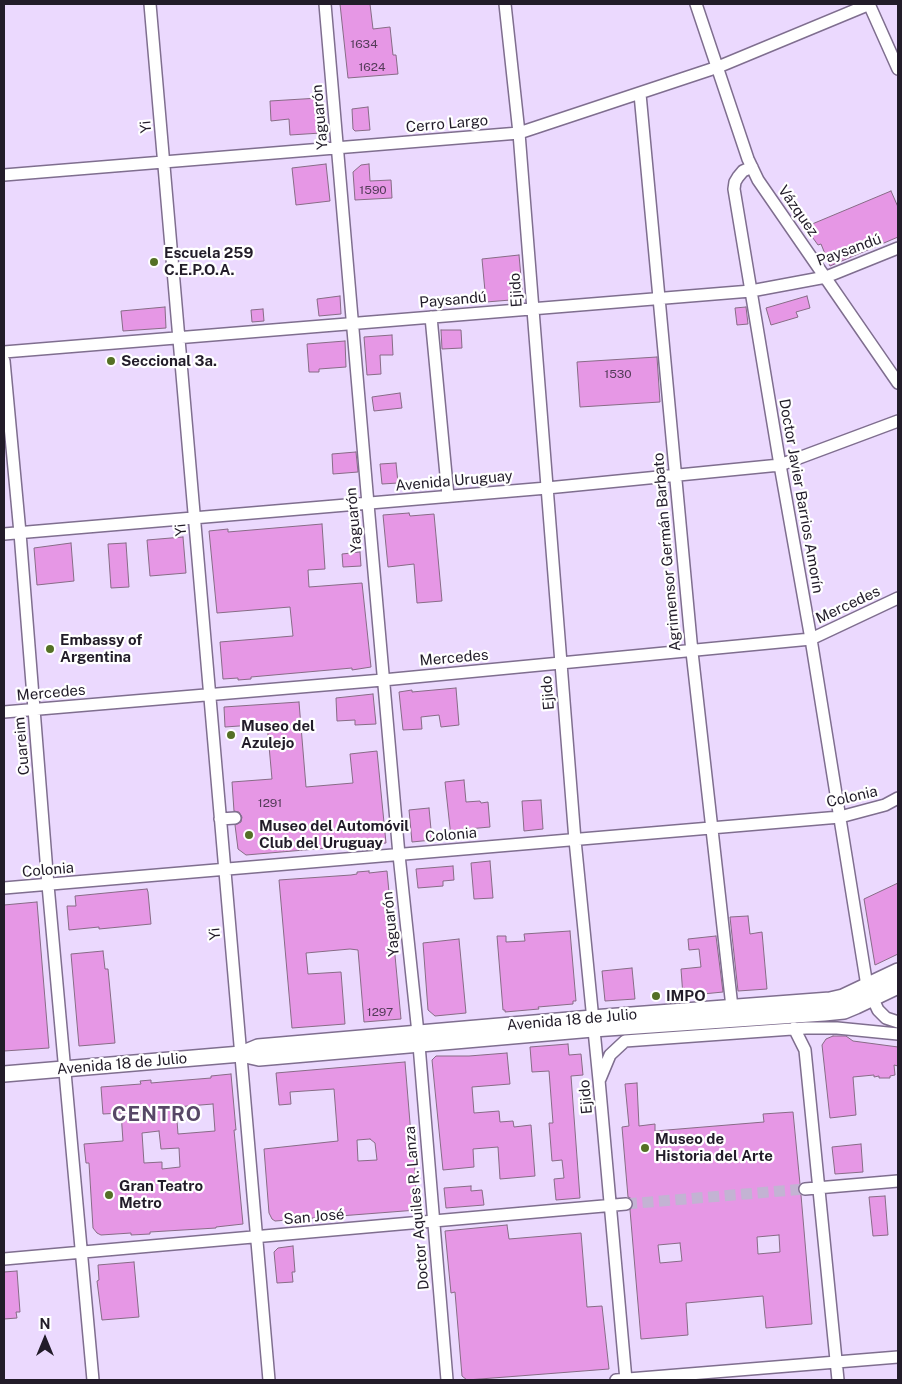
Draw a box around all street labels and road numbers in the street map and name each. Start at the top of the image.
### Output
street label: Yaguarón [308,84,332,150]
street label: Cerro Largo [405,111,489,137]
street label: Yi [136,120,156,134]
street label: Vázquez [774,182,822,240]
street label: Paysandú [814,230,884,270]
street label: Ejido [506,272,526,308]
street label: Paysandú [419,288,487,312]
street label: Doctor Javier Barrios Amorín [775,397,827,595]
street label: Agrimensor Germán Barbato [649,452,685,652]
street label: Avenida Uruguay [395,467,513,495]
street label: Yaguarón [342,487,366,553]
street label: Yi [171,523,191,537]
street label: Mercedes [813,582,883,628]
street label: Mercedes [419,646,489,670]
street label: Ejido [538,675,558,711]
street label: Mercedes [16,681,86,705]
street label: Cuareim [10,716,34,776]
street label: Colonia [825,782,879,812]
street label: Colonia [424,824,478,846]
street label: Colonia [21,859,75,881]
street label: Yaguarón [379,891,403,957]
street label: Yi [205,927,225,941]
street label: Avenida 18 de Julio [506,1005,638,1035]
street label: Avenida 18 de Julio [56,1049,188,1079]
street label: Ejido [576,1079,596,1115]
street label: Doctor Aquiles R. Lanza [401,1125,433,1291]
street label: San José [283,1205,345,1229]

